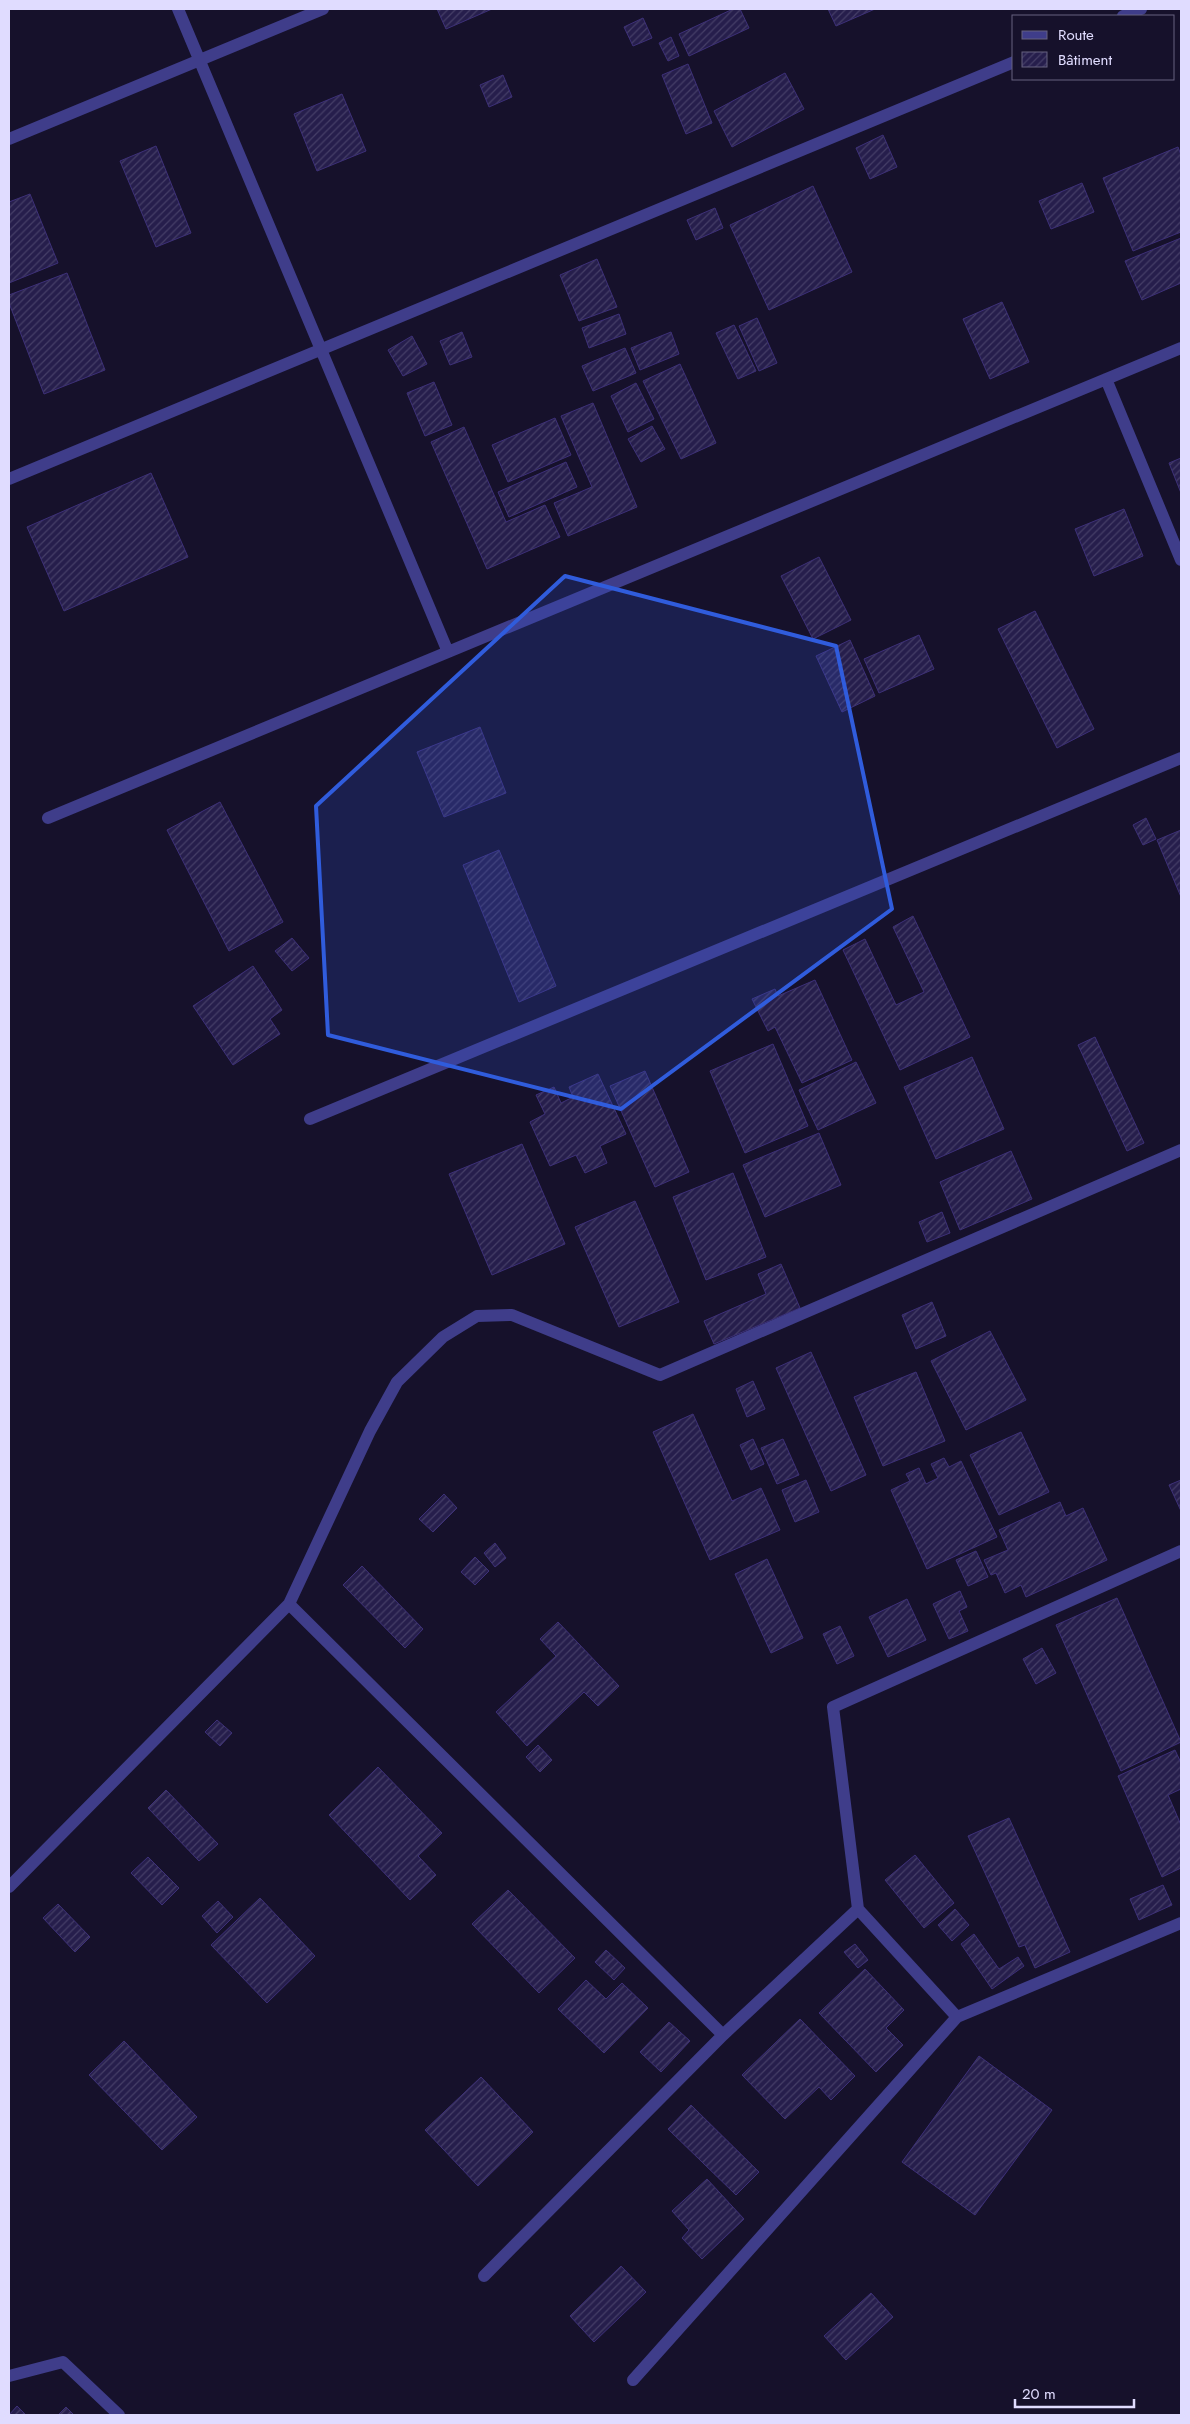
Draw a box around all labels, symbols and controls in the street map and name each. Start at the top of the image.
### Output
legend [1012,15,1175,80]
text: Route [1058,24,1094,46]
text: Bâtiment [1058,49,1112,71]
scale bar [1015,2376,1134,2408]
text: 20 m [1022,2383,1056,2405]

